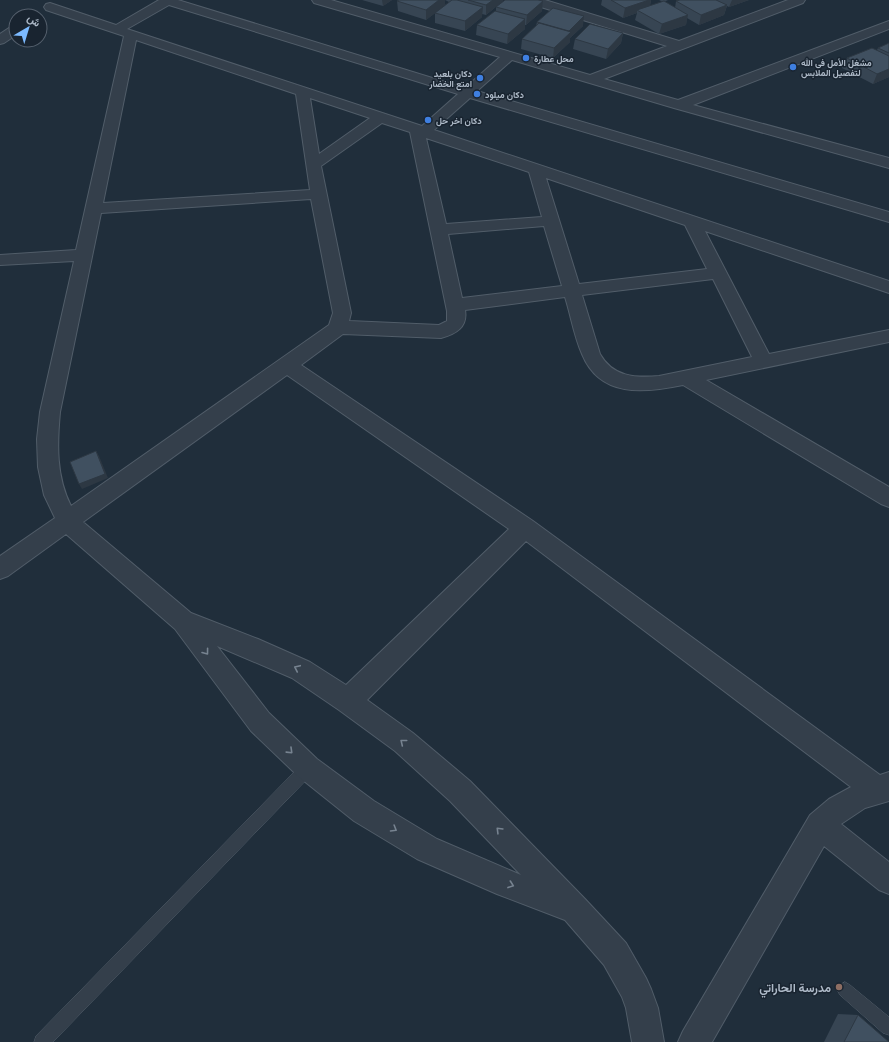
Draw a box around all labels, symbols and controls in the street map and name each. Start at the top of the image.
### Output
north arrow [8,8,48,48]
text: ش [25,11,44,30]
marker: محل عطارة [521,53,531,63]
place label: محل عطارة [534,53,574,65]
place label: مشغل الأمل في الله لتفصيل الملابس [801,57,872,79]
marker: مشغل الأمل في الله لتفصيل الملابس [788,62,798,72]
place label: دكان بلعيد امتع الخضار [428,68,473,91]
marker: دكان بلعيد امتع الخضار [475,73,485,83]
marker: دكان ميلود [472,89,482,99]
place label: دكان ميلود [485,89,524,101]
marker: دكان اخر حل [423,115,433,125]
place label: دكان اخر حل [436,115,482,127]
one-way arrow [201,648,208,655]
one-way arrow [294,665,301,673]
one-way arrow [401,740,408,747]
one-way arrow [285,746,293,754]
one-way arrow [390,824,397,831]
one-way arrow [496,827,504,835]
one-way arrow [507,880,514,889]
place label: مدرسة الحاراتي [759,980,831,998]
marker: مدرسة الحاراتي [834,982,844,992]

